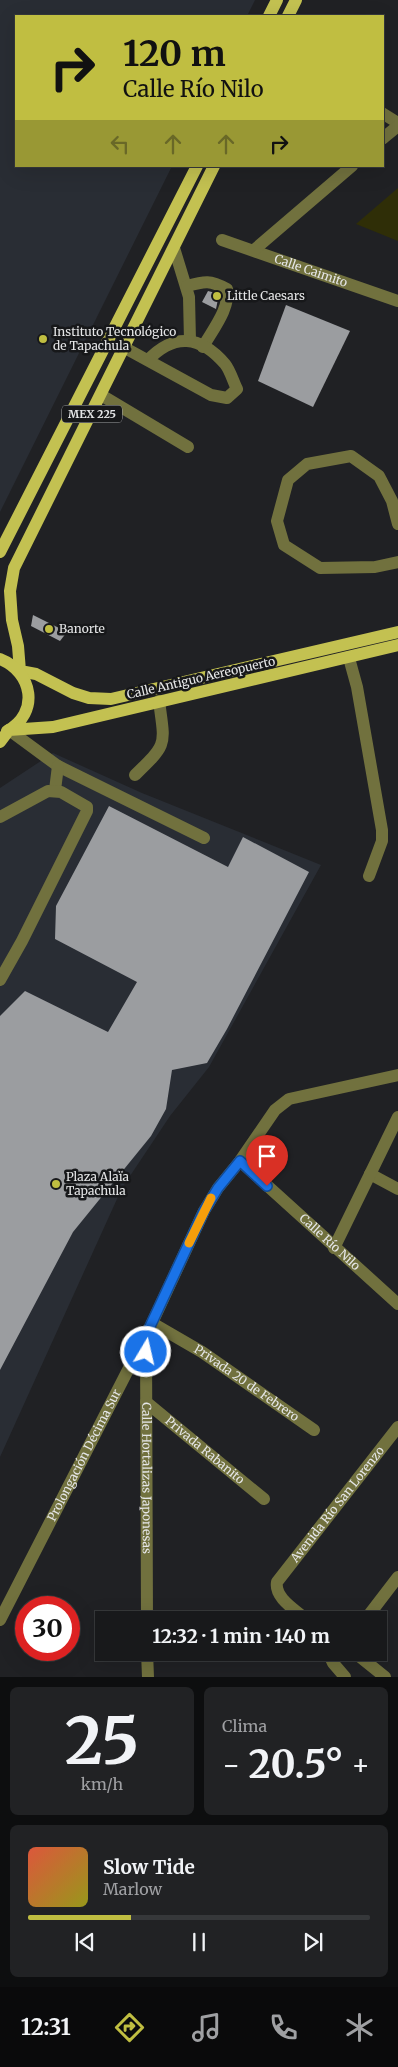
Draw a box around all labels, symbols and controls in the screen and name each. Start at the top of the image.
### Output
text: 120 m [123,32,226,76]
icon: right [40,35,105,100]
text: Calle Río Nilo [123,75,264,103]
icon: left [106,130,134,158]
icon: ahead [159,130,187,158]
icon: ahead [212,130,240,158]
icon: right [265,130,293,158]
street label: Calle Caimito [272,251,350,290]
place label: Little Caesars [227,288,305,303]
marker: Little Caesars [211,290,223,302]
place label: Instituto Tecnológico de Tapachula [53,324,176,353]
marker: Instituto Tecnológico de Tapachula [37,333,49,345]
road number: MEX 225 [62,406,122,422]
place label: Banorte [59,621,105,636]
marker: Banorte [43,623,55,635]
street label: Calle Antiguo Aereopuerto [125,653,276,702]
pin [246,1135,288,1186]
icon: arrive [253,1142,281,1170]
place label: Plaza Alaïa Tapachula [66,1169,130,1198]
marker: Plaza Alaïa Tapachula [50,1178,62,1190]
street label: Calle Río Nilo [297,1210,364,1273]
position arrow [119,1325,171,1377]
street label: Privada 20 de Febrero [192,1341,302,1424]
street label: Prolongación Décima Sur [44,1386,124,1524]
street label: Calle Hortalizas Japonesas [139,1402,155,1554]
street label: Privada Rabanito [162,1413,248,1487]
street label: Avenida Río San Lorenzo [287,1443,387,1566]
speed limit sign: 30 [15,1596,80,1661]
text: 12:32 · 1 min · 140 m [152,1624,330,1648]
text: 25 [65,1700,139,1782]
text: Clima [222,1716,267,1736]
text: 20.5° [249,1741,343,1788]
text: − [222,1747,241,1783]
text: + [351,1747,370,1783]
text: km/h [81,1774,123,1794]
text: Slow Tide [103,1855,195,1879]
text: Marlow [103,1879,162,1899]
icon: previous [71,1928,99,1956]
icon: pause [185,1928,213,1956]
icon: next [299,1928,327,1956]
icon: directions [112,2010,147,2045]
icon: music [189,2010,224,2045]
icon: phone [266,2010,301,2045]
icon: climate [342,2010,377,2045]
text: 12:31 [21,2013,71,2041]

